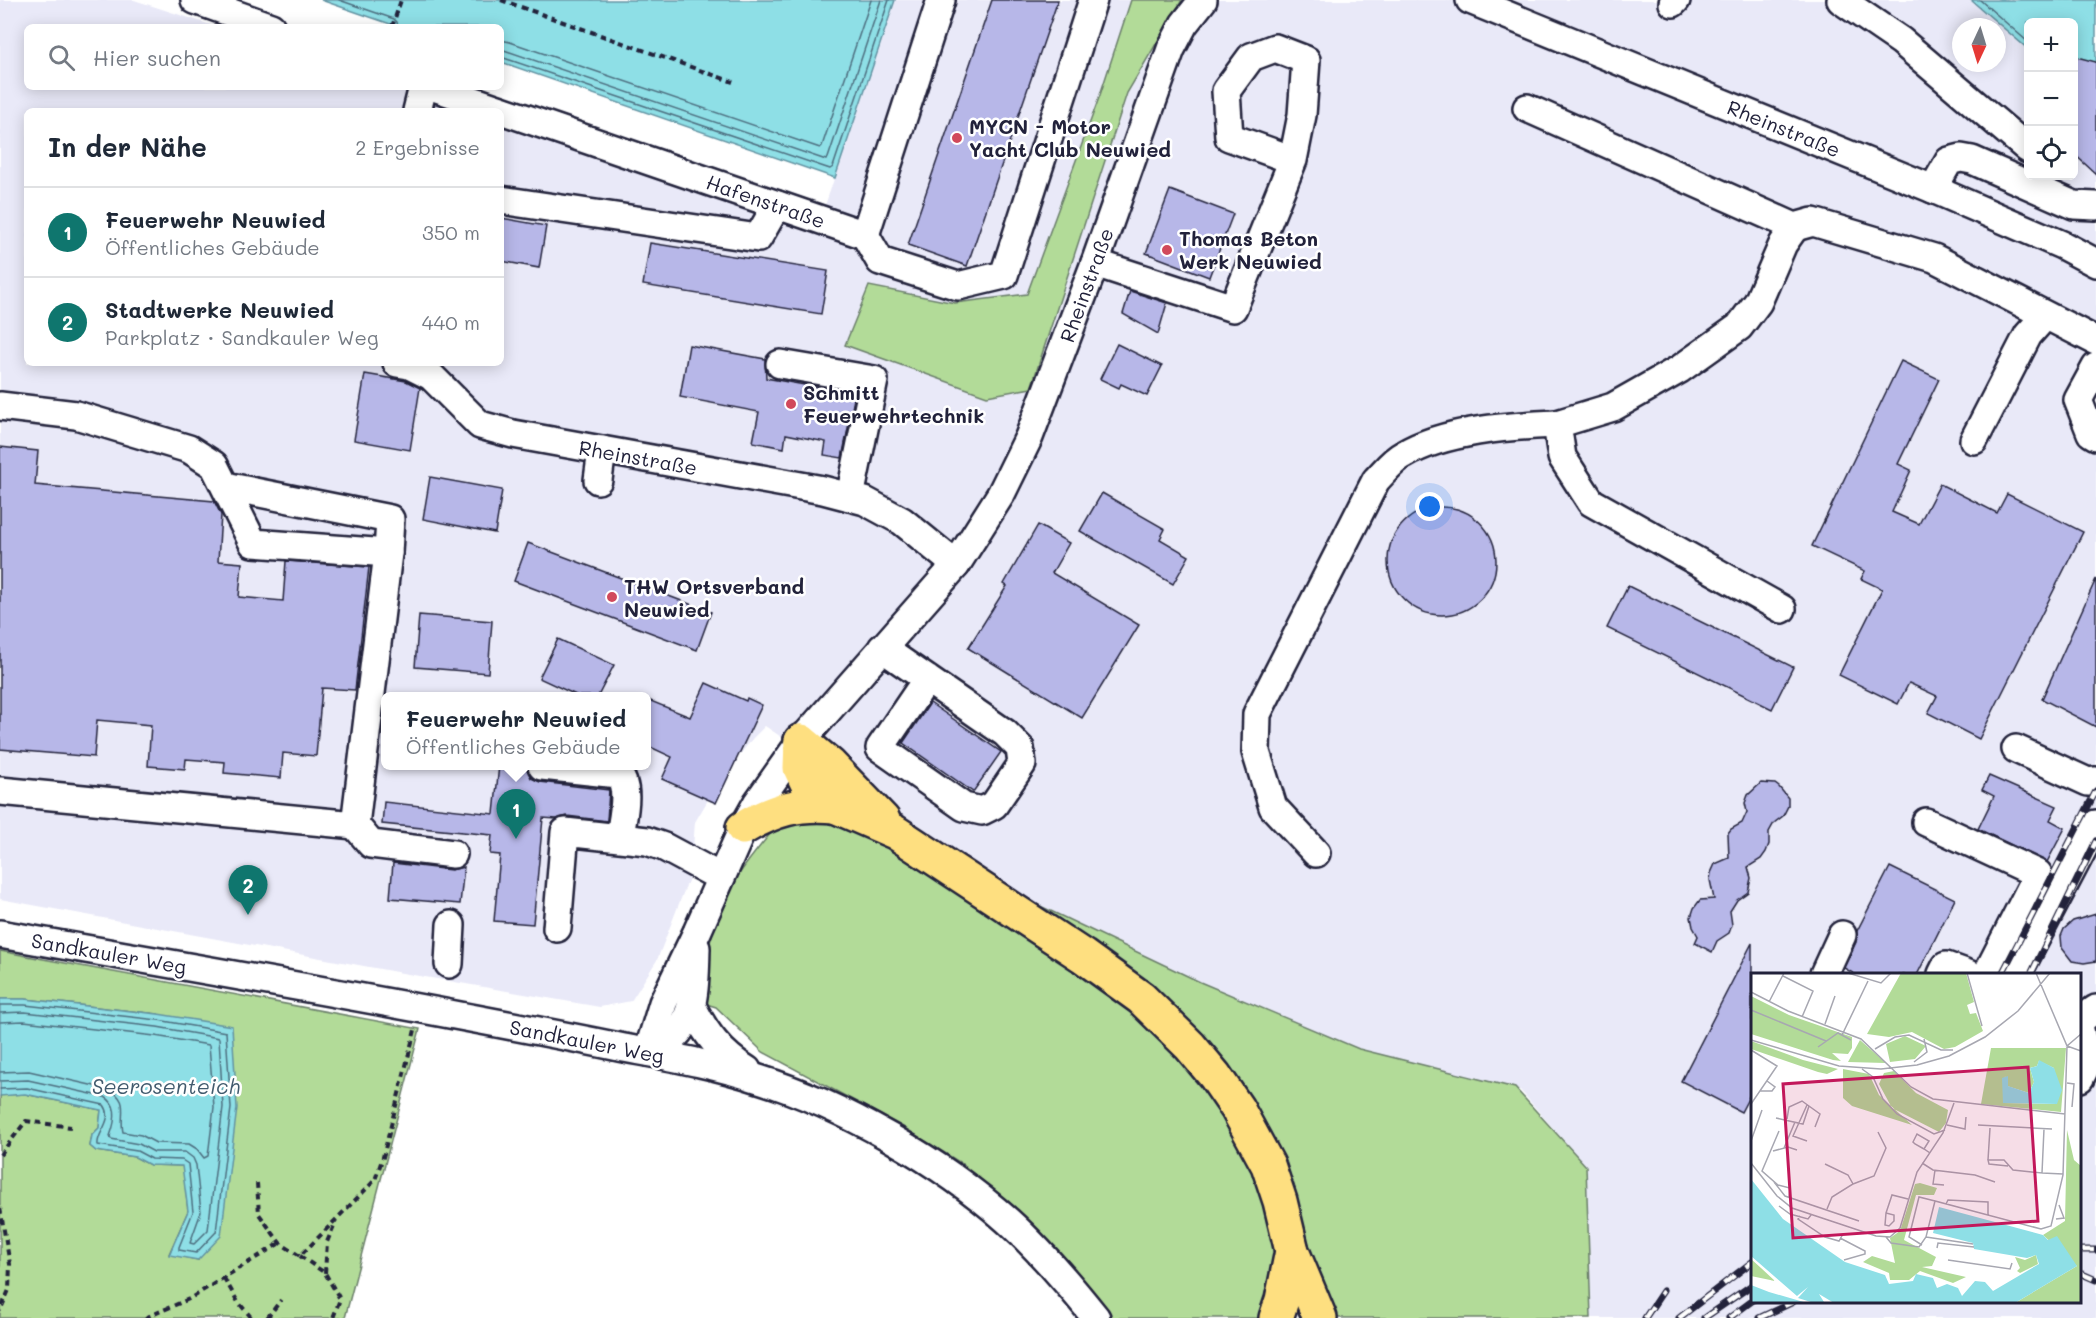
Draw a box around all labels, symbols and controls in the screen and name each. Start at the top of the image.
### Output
north arrow [1952,18,2006,72]
map controls [2024,18,2078,180]
button: + [2024,18,2078,72]
search box [24,24,504,90]
icon: search [45,41,78,74]
text: Hier suchen [93,43,221,72]
button: − [2024,72,2078,126]
street label: Rheinstraße [1724,94,1844,162]
place label: MYCN - Motor Yacht Club Neuwied [969,113,1171,162]
button: locate [2024,126,2078,180]
text: In der Nähe [48,130,207,164]
marker: MYCN - Motor Yacht Club Neuwied [950,131,964,145]
text: 2 Ergebnisse [355,134,480,160]
street label: Hafenstraße [703,169,829,233]
text: Feuerwehr Neuwied [105,205,325,234]
text: 1 [63,219,72,245]
text: 350 m [422,219,480,245]
street label: Rheinstraße [1053,224,1119,346]
place label: Thomas Beton Werk Neuwied [1179,225,1322,274]
text: Öffentliches Gebäude [105,234,320,260]
marker: Thomas Beton Werk Neuwied [1160,243,1174,257]
text: Stadtwerke Neuwied [105,295,334,324]
text: 2 [62,309,73,335]
text: 440 m [422,309,480,335]
text: Parkplatz · Sandkauler Weg [105,324,378,350]
place label: Schmitt Feuerwehrtechnik [803,379,984,428]
marker: Schmitt Feuerwehrtechnik [784,397,798,411]
street label: Rheinstraße [577,434,699,480]
your location [1415,492,1444,521]
place label: THW Ortsverband Neuwied [624,573,804,622]
marker: THW Ortsverband Neuwied [605,590,619,604]
popup [381,692,651,770]
text: Feuerwehr Neuwied [406,704,626,733]
text: Öffentliches Gebäude [406,733,621,759]
pin: 1 [496,790,536,839]
pin: 2 [228,866,268,915]
street label: Sandkauler Weg [29,927,189,979]
inset map [1751,973,2081,1303]
street label: Sandkauler Weg [508,1013,666,1069]
water label: Seerosenteich [92,1072,240,1099]

